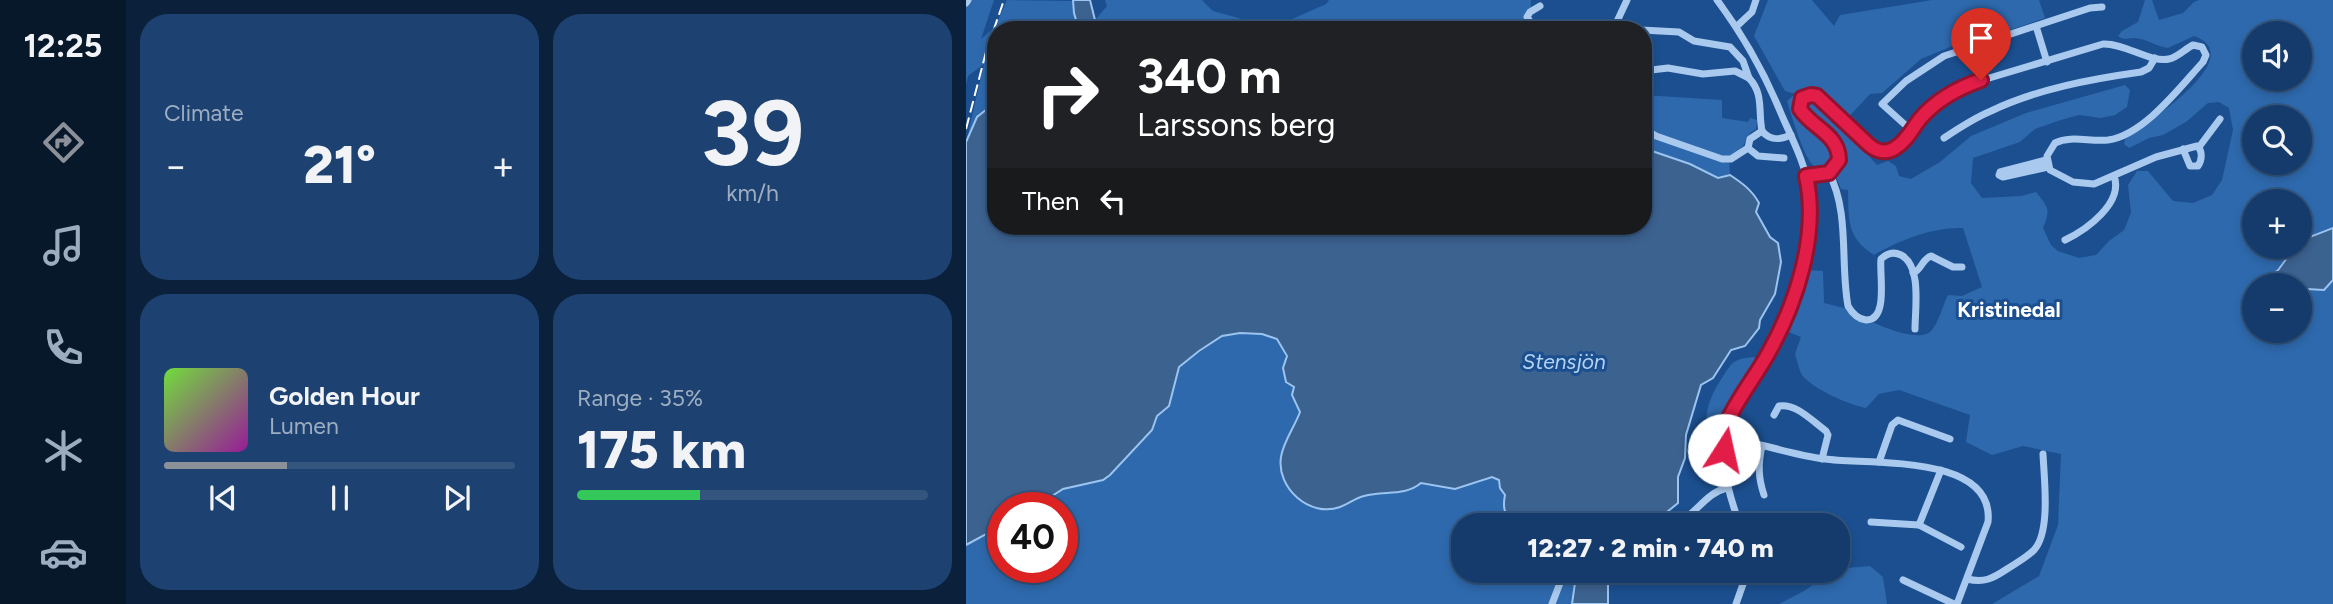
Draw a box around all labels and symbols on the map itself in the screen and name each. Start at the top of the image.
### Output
pin [1951,8,2011,80]
district label: Kristinedal [1957,297,2061,322]
water label: Stensjön [1522,349,1606,374]
position arrow [1687,413,1761,487]
speed limit sign: 40 [987,492,1078,583]

